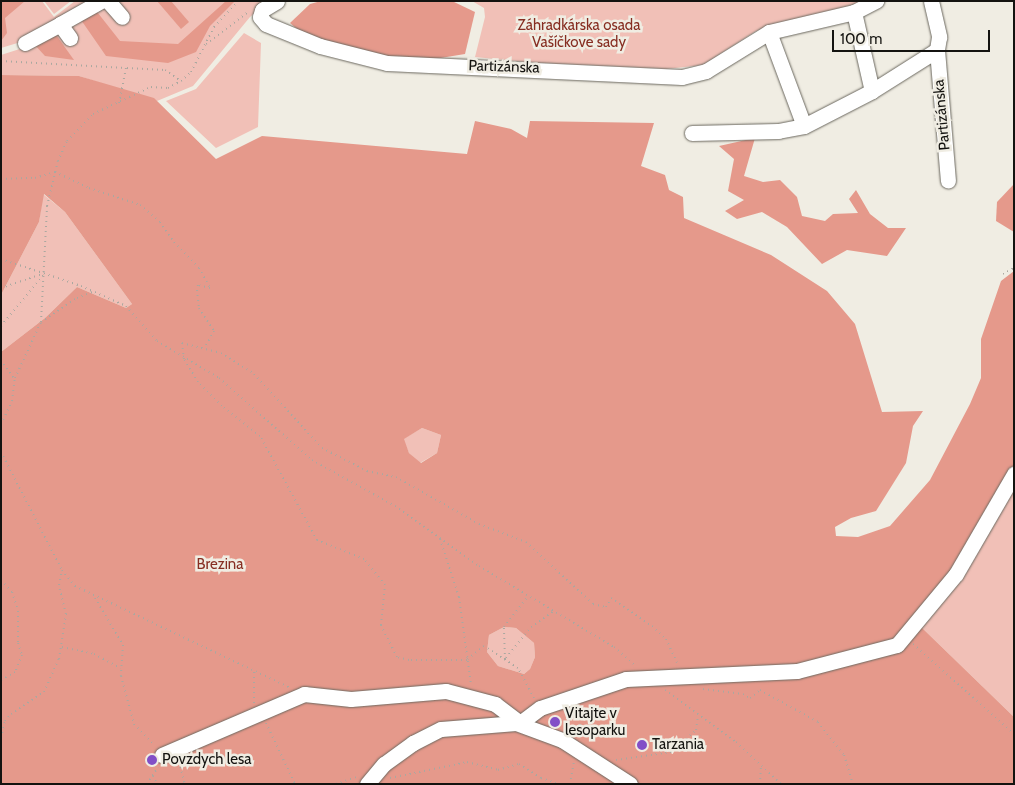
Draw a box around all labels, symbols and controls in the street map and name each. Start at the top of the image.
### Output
park label: Záhradkárska osada Vašíčkove sady [518,16,640,51]
scale bar [835,20,992,52]
text: 100 m [840,30,882,48]
street label: Partizánska [468,57,540,77]
street label: Partizánska [930,79,954,151]
park label: Brezina [197,556,243,574]
place label: Vitajte v lesoparku [565,704,625,739]
marker: Vitajte v lesoparku [549,716,561,728]
place label: Tarzania [652,736,704,754]
marker: Tarzania [636,739,648,751]
place label: Povzdych lesa [162,751,251,769]
marker: Povzdych lesa [146,754,158,766]

